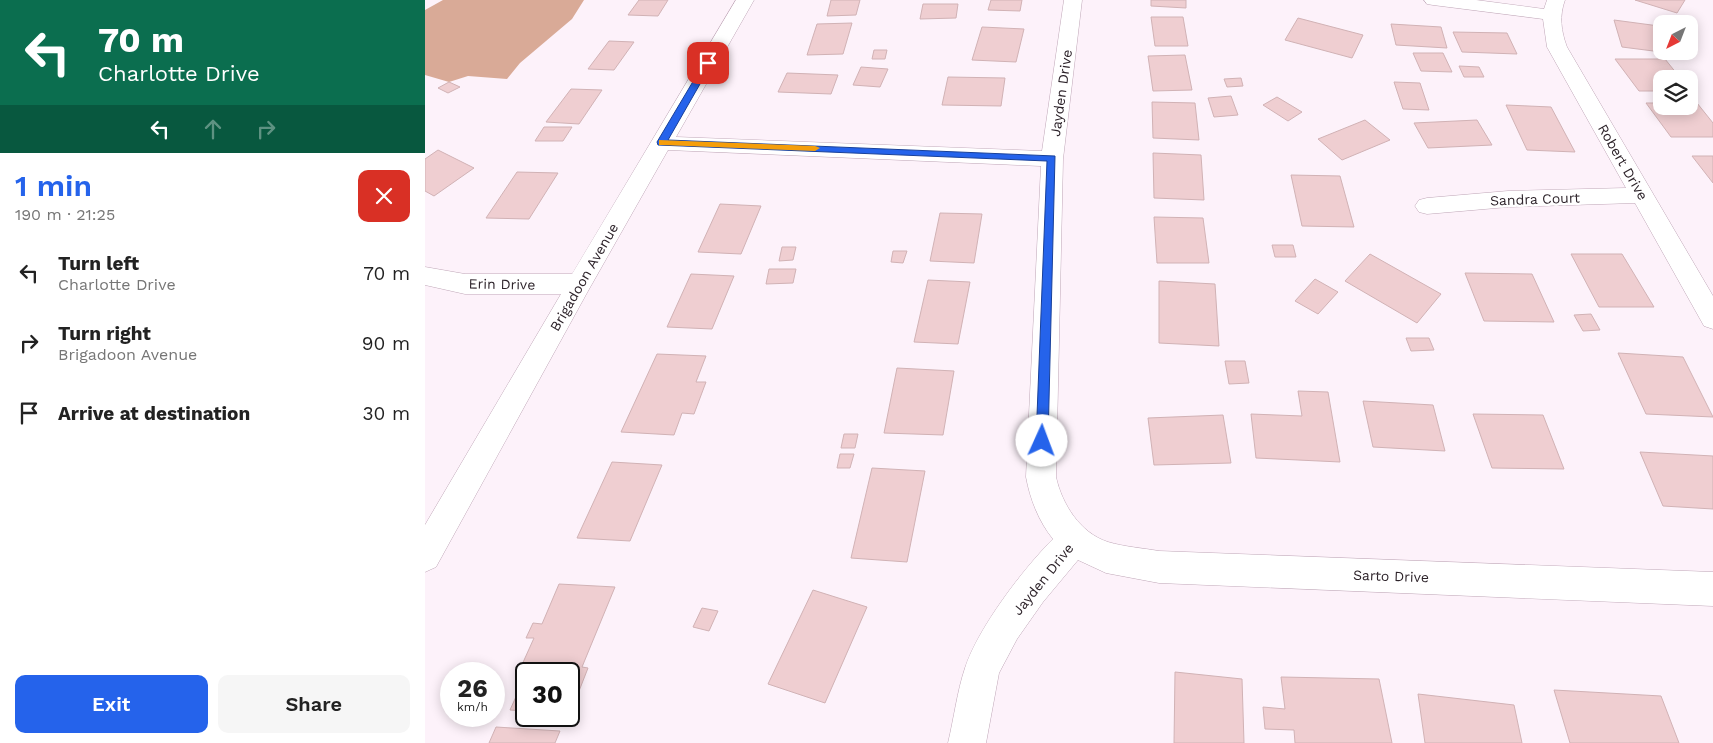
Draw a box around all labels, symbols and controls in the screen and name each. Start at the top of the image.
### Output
north arrow [1653,15,1697,60]
map controls [1653,15,1698,115]
text: 70 m [98,19,184,61]
icon: left [15,20,80,85]
pin [687,42,729,84]
icon: arrive [694,49,722,77]
street label: Jayden Drive [1047,49,1075,137]
text: Charlotte Drive [98,61,260,86]
button: layers [1653,70,1698,115]
icon: left [146,115,174,143]
icon: ahead [199,115,227,143]
icon: right [252,115,280,143]
street label: Robert Drive [1595,121,1651,203]
text: 1 min [15,168,92,203]
button: close [358,170,410,222]
street label: Sandra Court [1490,189,1580,209]
text: 190 m · 21:25 [15,205,115,224]
street label: Brigadoon Avenue [547,220,621,334]
text: Turn left [58,252,139,275]
icon: left [15,259,43,287]
text: 70 m [363,262,410,285]
text: Charlotte Drive [58,275,176,294]
street label: Erin Drive [469,275,535,293]
text: Turn right [58,322,151,345]
icon: right [15,329,43,357]
text: 90 m [362,332,410,355]
text: Brigadoon Avenue [58,345,197,364]
icon: arrive [15,399,43,427]
text: Arrive at destination [58,402,250,425]
text: 30 m [363,402,410,425]
position arrow [1015,414,1067,466]
street label: Jayden Drive [1009,540,1077,618]
street label: Sarto Drive [1353,567,1429,585]
speed limit sign: 30 [515,662,580,727]
text: 26 [457,674,488,703]
button: Exit [15,675,208,733]
button: Share [218,675,410,733]
text: km/h [457,700,488,714]

